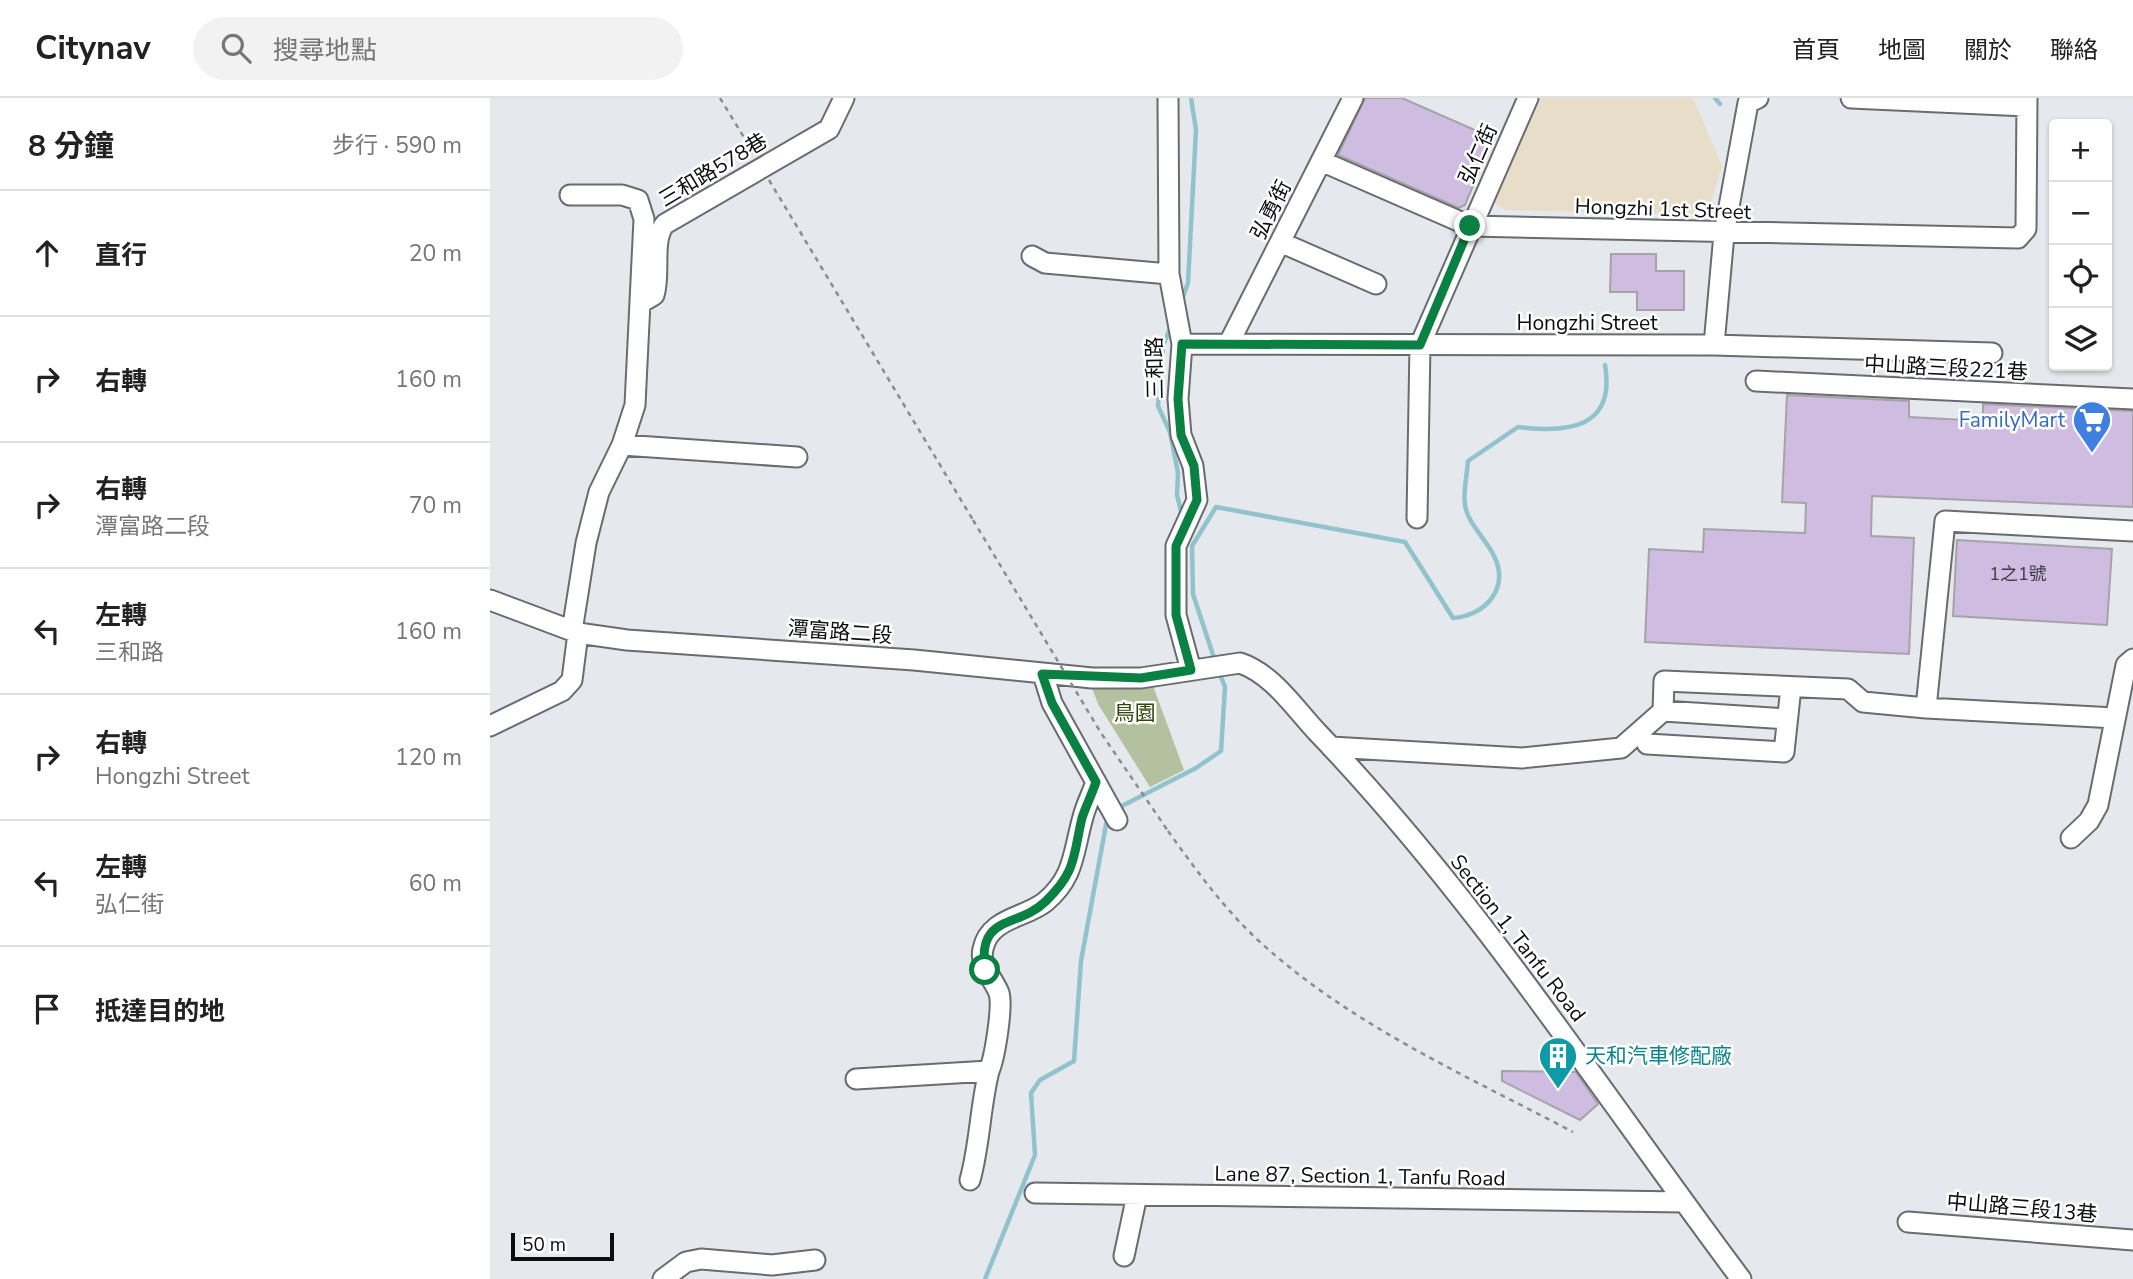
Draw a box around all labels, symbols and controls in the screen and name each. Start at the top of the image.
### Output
search box [193,17,683,80]
text: Citynav [35,26,151,71]
icon: search [217,29,255,67]
text: 搜尋地點 [273,33,377,68]
text: 首頁 [1792,34,1840,66]
text: 地圖 [1878,34,1926,66]
text: 關於 [1964,34,2012,66]
text: 聯絡 [2050,34,2098,66]
map controls [2049,119,2112,371]
button: + [2049,119,2112,182]
street label: 弘仁街 [1452,120,1504,188]
text: 8 分鐘 [28,126,114,167]
street label: 三和路578巷 [654,127,772,213]
text: 步行 · 590 m [332,130,462,161]
street label: 弘勇街 [1244,176,1298,244]
button: − [2049,182,2112,245]
street label: Hongzhi 1st Street [1574,192,1752,226]
route end [1454,210,1485,241]
icon: ahead [28,234,66,272]
text: 直行 [95,238,147,273]
text: 20 m [409,238,462,269]
button: locate [2049,245,2112,308]
button: layers [2049,308,2112,371]
street label: Hongzhi Street [1516,309,1658,337]
street label: 三和路 [1140,336,1170,400]
street label: 中山路三段221巷 [1863,350,2029,386]
icon: right [28,360,66,398]
text: 右轉 [95,364,147,399]
text: 160 m [395,364,462,395]
supermarket icon: FamilyMart [2071,399,2113,454]
place label: FamilyMart [1959,406,2066,434]
text: 右轉 [95,472,147,507]
icon: right [28,486,66,524]
text: 70 m [409,490,462,521]
text: 潭富路二段 [95,511,210,542]
house number: 1之1號 [1989,562,2047,586]
text: 左轉 [95,598,147,633]
icon: left [28,612,66,650]
street label: 潭富路二段 [787,614,893,650]
text: 160 m [395,616,462,647]
text: 三和路 [95,637,164,668]
park label: 鳥園 [1114,699,1156,727]
text: 右轉 [95,726,147,761]
icon: right [28,738,66,776]
text: 120 m [395,742,462,773]
text: Hongzhi Street [95,761,250,792]
street label: Section 1, Tanfu Road [1444,849,1592,1027]
text: 左轉 [95,850,147,885]
icon: left [28,864,66,902]
text: 60 m [409,868,462,899]
text: 弘仁街 [95,889,164,920]
route start [969,954,1000,985]
icon: arrive [28,990,66,1028]
text: 抵達目的地 [95,994,225,1029]
building icon: 天和汽車修配廠 [1537,1035,1579,1090]
place label: 天和汽車修配廠 [1585,1042,1732,1070]
street label: Lane 87, Section 1, Tanfu Road [1214,1159,1506,1193]
street label: 中山路三段13巷 [1945,1187,2099,1229]
scale bar [511,1230,614,1262]
text: 50 m [522,1232,566,1258]

